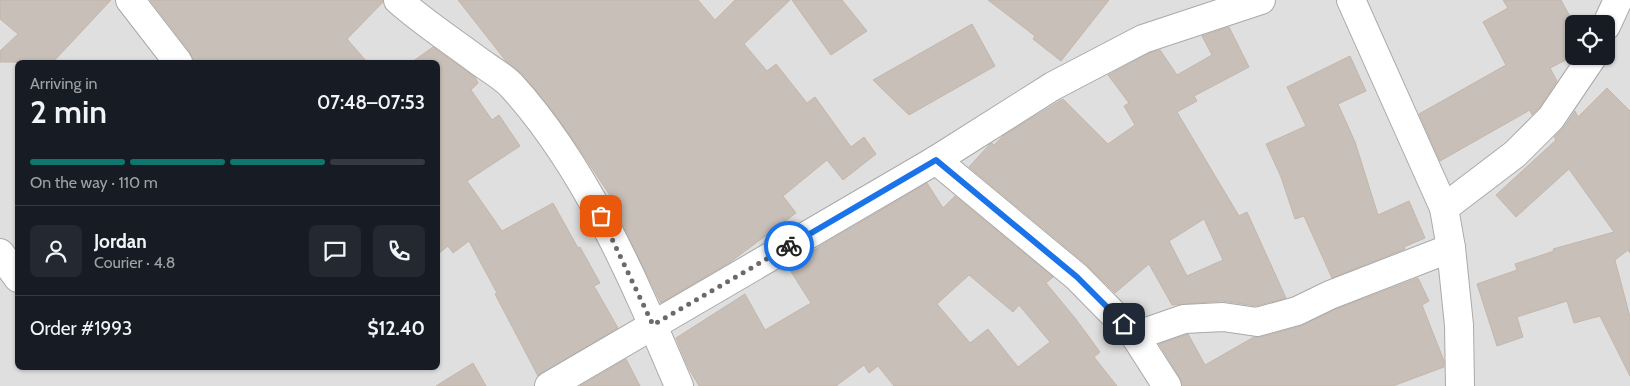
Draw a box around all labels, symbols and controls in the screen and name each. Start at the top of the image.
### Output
map controls [1565,15,1615,65]
button: locate [1565,15,1615,65]
text: Arriving in [30,74,97,93]
text: 07:48–07:53 [317,91,425,114]
text: 2 min [30,92,107,131]
text: On the way · 110 m [30,173,158,192]
pin [580,195,622,237]
icon: bag [587,202,615,230]
courier [764,221,814,271]
button: person [30,225,82,277]
button: chat [309,225,361,277]
button: phone [373,225,425,277]
text: Jordan [94,230,147,253]
icon: bike [775,232,803,260]
text: Courier · 4.8 [94,253,176,272]
pin [1103,303,1145,345]
icon: home [1110,310,1138,338]
text: Order #1993 [30,317,132,340]
text: $12.40 [367,317,425,340]

